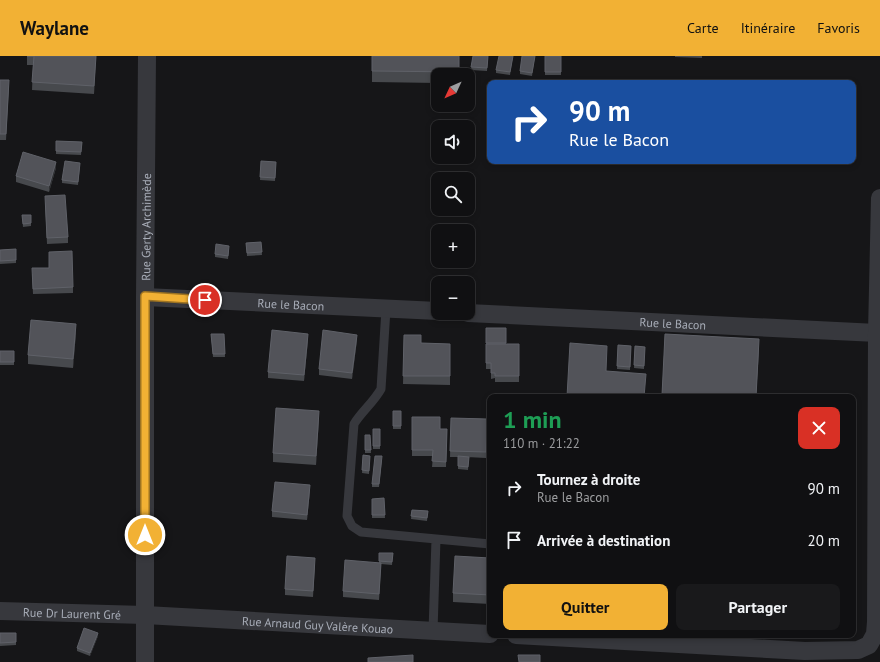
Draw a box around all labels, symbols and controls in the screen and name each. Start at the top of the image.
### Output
text: Waylane [20,16,89,40]
text: Carte [687,19,719,37]
text: Itinéraire [741,19,795,37]
text: Favoris [817,19,860,37]
north arrow [431,68,475,112]
map controls [431,68,475,320]
text: 90 m [569,92,630,129]
icon: right [503,96,555,148]
button: sound [431,120,475,164]
text: Rue le Bacon [569,128,669,151]
button: search [431,172,475,216]
street label: Rue Gerty Archimède [138,173,154,281]
button: + [431,224,475,268]
button: − [431,276,475,320]
pin [188,283,222,317]
icon: arrive [194,289,216,311]
street label: Rue le Bacon [257,295,325,313]
street label: Rue le Bacon [639,314,706,332]
text: 1 min [503,404,562,435]
button: close [798,407,840,449]
text: 110 m · 21:22 [503,435,580,452]
text: Tournez à droite [537,470,640,489]
icon: right [503,477,525,499]
text: 90 m [807,479,840,498]
text: Rue le Bacon [537,489,609,506]
position arrow [124,514,166,556]
icon: arrive [503,529,525,551]
text: Arrivée à destination [537,531,670,550]
text: 20 m [807,531,840,550]
button: Quitter [503,584,668,630]
button: Partager [676,584,840,630]
street label: Rue Dr Laurent Gré [23,604,121,622]
street label: Rue Arnaud Guy Valère Kouao [242,613,394,636]

